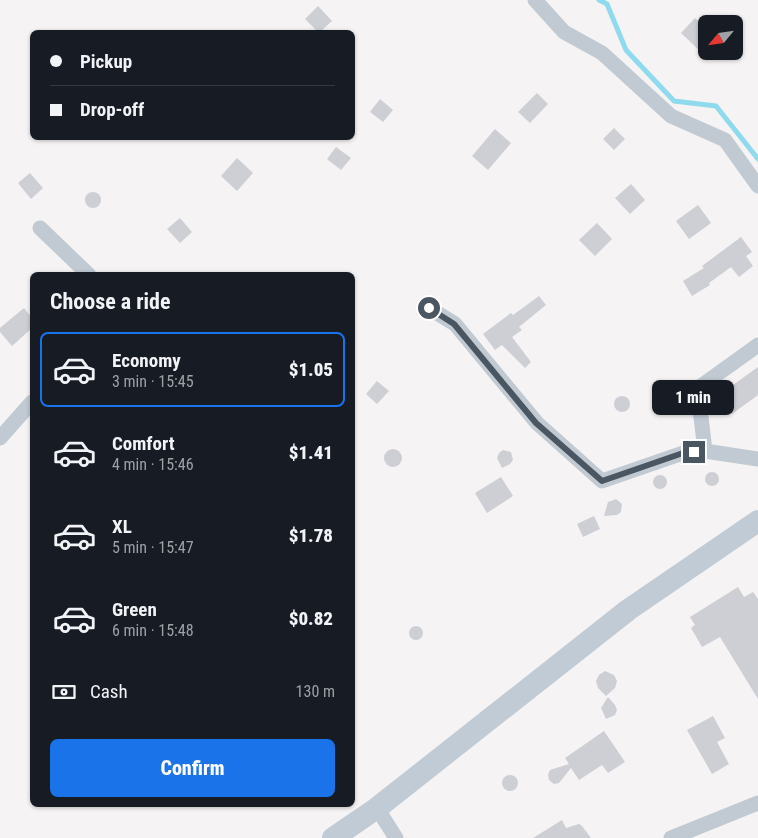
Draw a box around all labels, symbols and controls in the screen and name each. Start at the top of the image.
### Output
north arrow [698,15,742,60]
map controls [698,15,743,60]
text: Pickup [80,50,132,73]
text: Drop-off [80,98,144,121]
text: Choose a ride [50,289,171,314]
route start [418,297,440,319]
icon: car [52,347,97,392]
text: Economy [112,349,181,372]
text: $1.05 [289,358,333,381]
text: 3 min · 15:45 [112,372,194,391]
callout: 1 min [653,380,735,414]
text: 1 min [675,388,711,407]
icon: car [52,430,97,475]
text: Comfort [112,432,175,455]
text: $1.41 [289,441,333,464]
route end [683,441,705,463]
text: 4 min · 15:46 [112,455,194,474]
icon: car [52,513,97,558]
text: XL [112,515,132,538]
text: $1.78 [289,524,333,547]
text: 5 min · 15:47 [112,538,194,557]
icon: car [52,596,97,641]
text: Green [112,598,157,621]
text: $0.82 [289,607,333,630]
text: 6 min · 15:48 [112,621,194,640]
icon: cash [50,678,78,706]
text: Cash [90,680,128,703]
text: 130 m [296,682,335,701]
button: Confirm [50,739,335,797]

